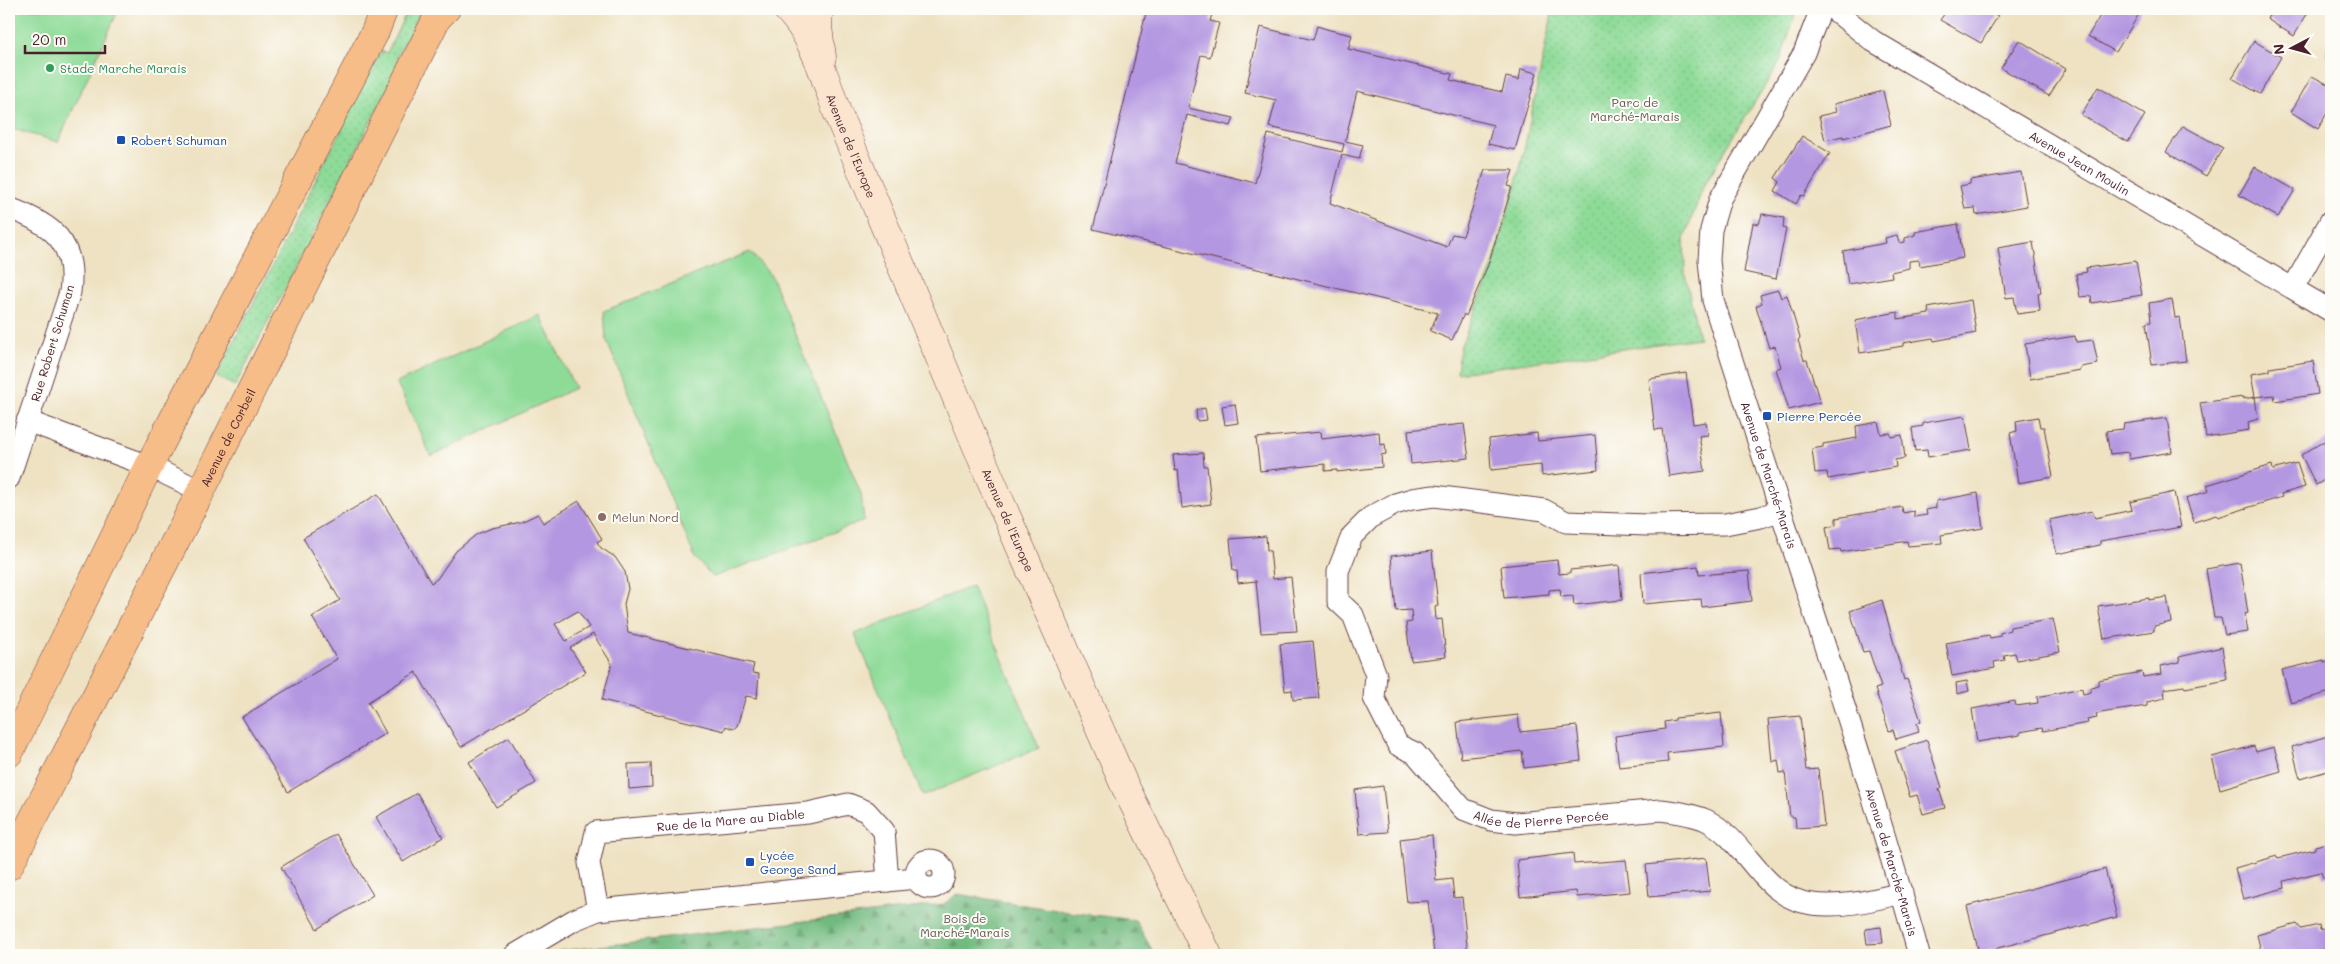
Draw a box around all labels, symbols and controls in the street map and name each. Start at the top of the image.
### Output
scale bar [25,22,105,54]
north arrow [2268,22,2318,72]
text: 20 m [32,29,66,49]
text: N [2269,43,2289,56]
place label: Stade Marche Marais [60,60,187,76]
marker: Stade Marche Marais [44,62,56,74]
street label: Avenue de l'Europe [823,92,880,200]
park label: Parc de Marché-Marais [1590,94,1680,124]
street label: Avenue Jean Moulin [2026,127,2133,199]
place label: Robert Schuman [131,132,227,148]
marker: Robert Schuman [115,134,127,146]
street label: Rue Robert Schuman [27,283,77,403]
street label: Avenue de Corbeil [196,386,259,489]
street label: Avenue de Marché-Marais [1738,399,1801,551]
place label: Pierre Percée [1777,408,1861,424]
marker: Pierre Percée [1761,410,1773,422]
street label: Avenue de l'Europe [979,466,1038,574]
place label: Melun Nord [612,509,679,525]
marker: Melun Nord [596,511,608,523]
street label: Avenue de Marché-Marais [1862,786,1921,938]
street label: Rue de la Mare au Diable [656,805,806,835]
street label: Allée de Pierre Percée [1471,806,1609,831]
place label: Lycée George Sand [760,847,837,877]
marker: Lycée George Sand [744,856,756,868]
park label: Bois de Marché-Marais [920,910,1010,940]

